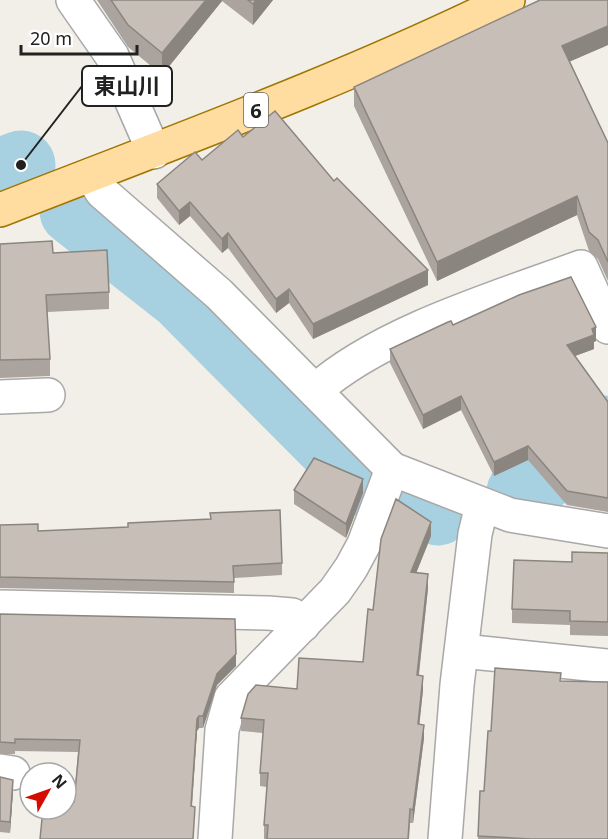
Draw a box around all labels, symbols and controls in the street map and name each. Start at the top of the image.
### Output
scale bar [21,18,136,56]
text: 20 m [30,26,72,50]
callout: 東山川 [82,66,172,106]
text: 東山川 [94,70,160,100]
road number: 6 [244,93,268,127]
north arrow [18,761,78,821]
text: N [47,769,72,793]

